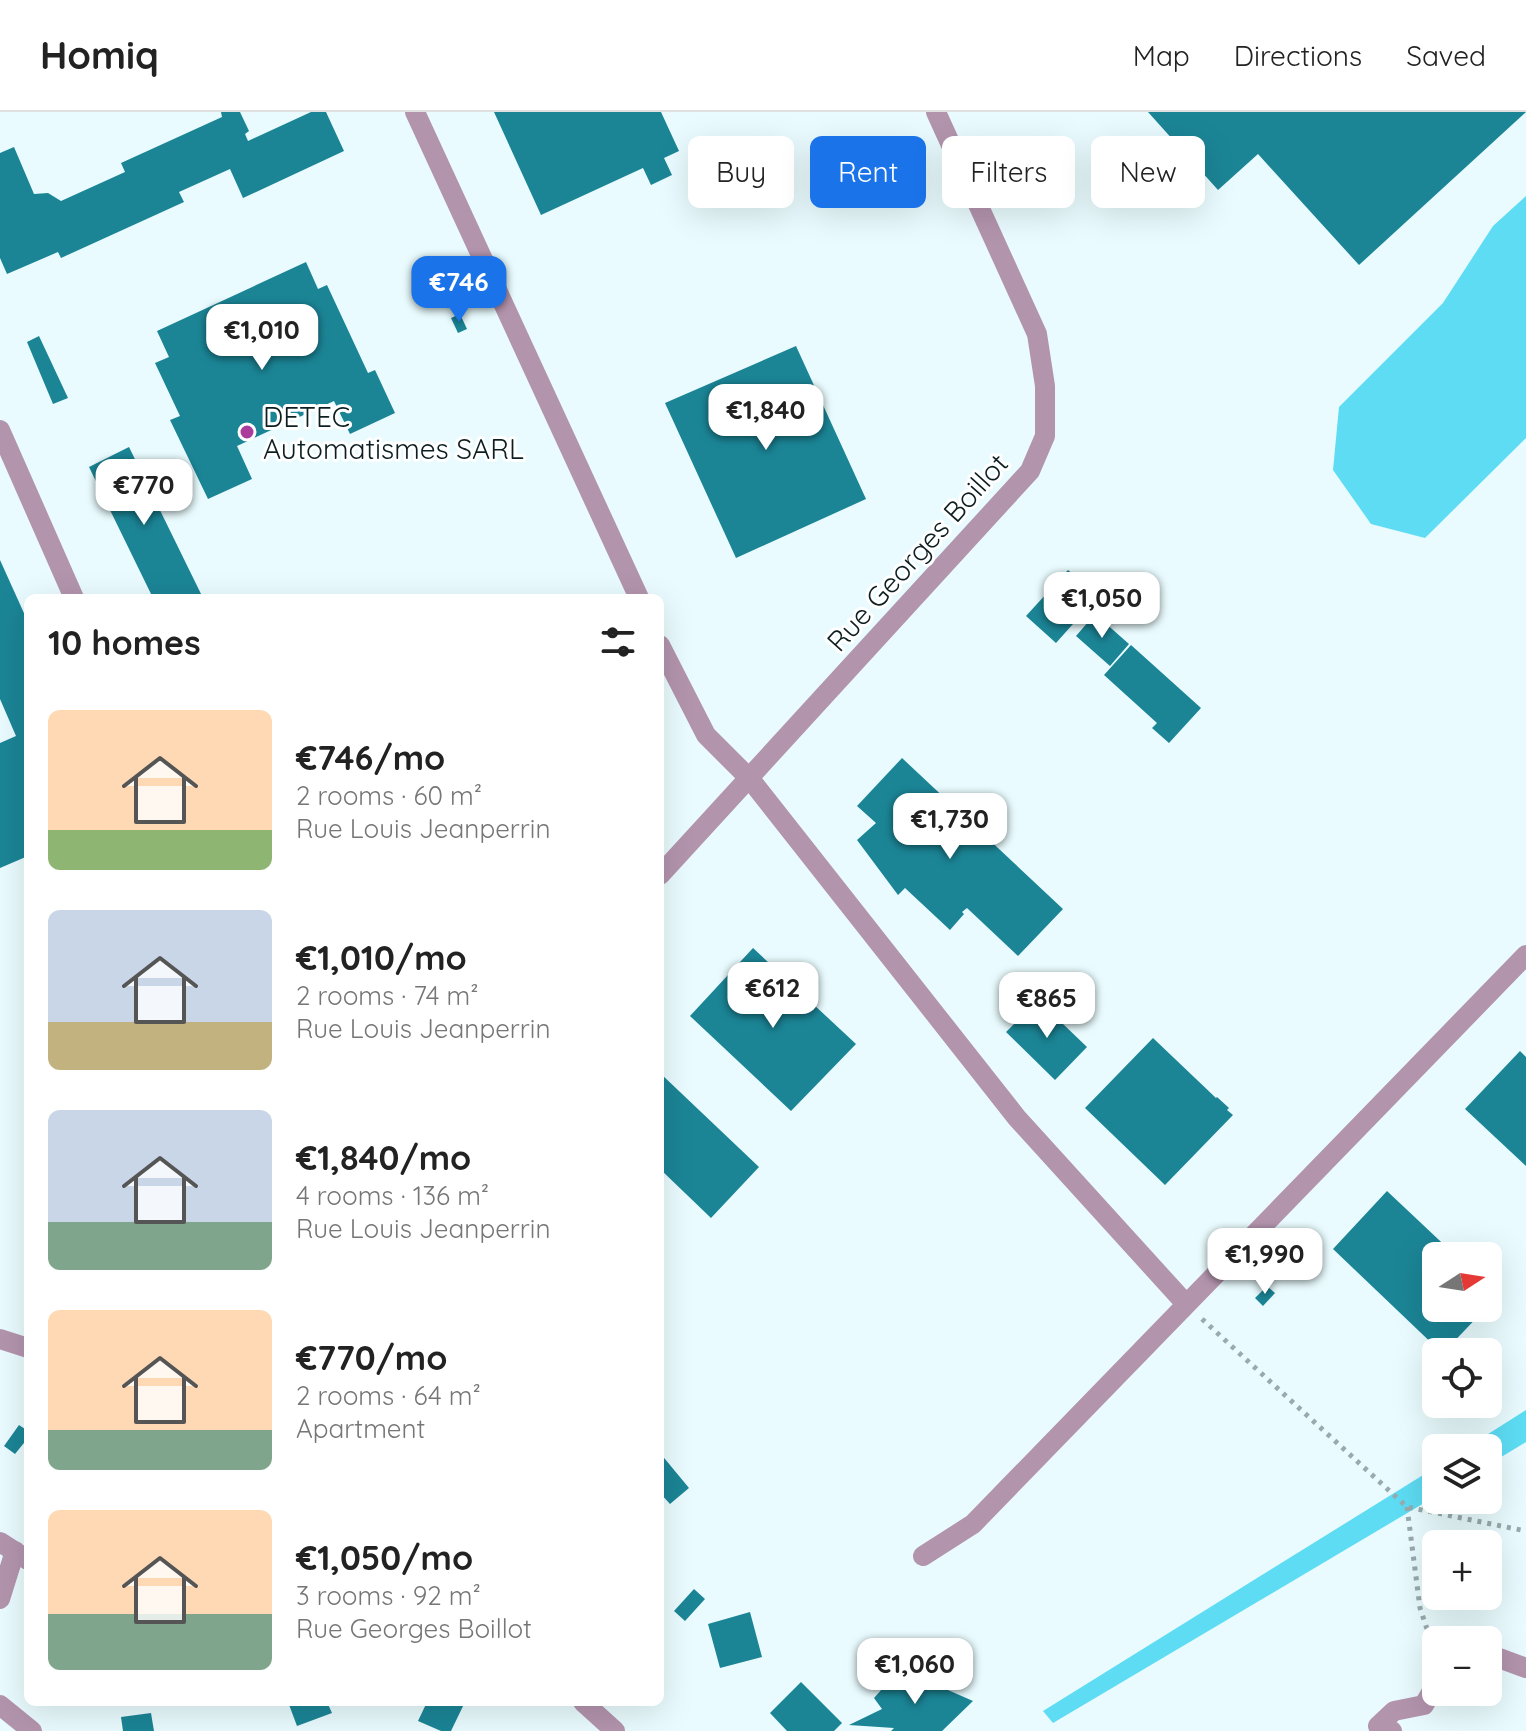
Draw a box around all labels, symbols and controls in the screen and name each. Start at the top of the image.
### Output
text: Homiq [40,31,159,79]
text: Map [1133,38,1190,73]
text: Directions [1234,38,1362,73]
text: Saved [1406,38,1486,73]
chip: Buy [688,136,794,208]
chip: Rent [810,136,926,208]
chip: Filters [942,136,1075,208]
chip: New [1091,136,1205,208]
pin: €746 [412,256,506,324]
text: €746 [429,265,489,298]
pin: €1,010 [197,304,327,372]
text: €1,010 [224,313,300,346]
pin: €1,840 [701,384,831,452]
text: €1,840 [726,393,806,426]
place label: DETEC Automatismes SARL [263,399,524,466]
marker: DETEC Automatismes SARL [238,423,256,441]
street label: Rue Georges Boillot [819,446,1015,658]
pin: €770 [97,459,191,527]
text: €770 [114,468,174,501]
pin: €1,050 [1037,572,1167,640]
text: €1,050 [1062,581,1142,614]
icon: filters [596,620,640,664]
text: 10 homes [48,621,201,664]
text: €746/mo [296,736,445,779]
icon: home [112,742,208,838]
text: 2 rooms · 60 m² [296,779,482,812]
pin: €1,730 [885,793,1015,861]
text: €1,730 [911,802,989,835]
text: Rue Louis Jeanperrin [296,812,550,845]
text: €1,010/mo [296,936,467,979]
icon: home [112,942,208,1038]
pin: €612 [726,962,820,1030]
text: €612 [745,971,801,1004]
pin: €865 [1000,972,1094,1040]
text: 2 rooms · 74 m² [296,979,479,1012]
text: €865 [1017,981,1077,1014]
text: Rue Louis Jeanperrin [296,1012,550,1045]
text: €1,840/mo [296,1136,471,1179]
icon: home [112,1142,208,1238]
text: 4 rooms · 136 m² [296,1179,489,1212]
text: Rue Louis Jeanperrin [296,1212,550,1245]
pin: €1,990 [1200,1228,1330,1296]
text: €1,990 [1225,1237,1305,1270]
north arrow [1422,1242,1502,1322]
map controls [1422,1242,1502,1706]
text: €770/mo [296,1336,447,1379]
button: locate [1422,1338,1502,1418]
icon: home [112,1342,208,1438]
text: 2 rooms · 64 m² [296,1379,481,1412]
text: Apartment [296,1412,425,1445]
button: layers [1422,1434,1502,1514]
button: + [1422,1530,1502,1610]
text: €1,050/mo [296,1536,473,1579]
icon: home [112,1542,208,1638]
text: 3 rooms · 92 m² [296,1579,481,1612]
text: Rue Georges Boillot [296,1612,532,1645]
button: − [1422,1626,1502,1706]
pin: €1,060 [850,1638,980,1706]
text: €1,060 [875,1647,955,1680]

